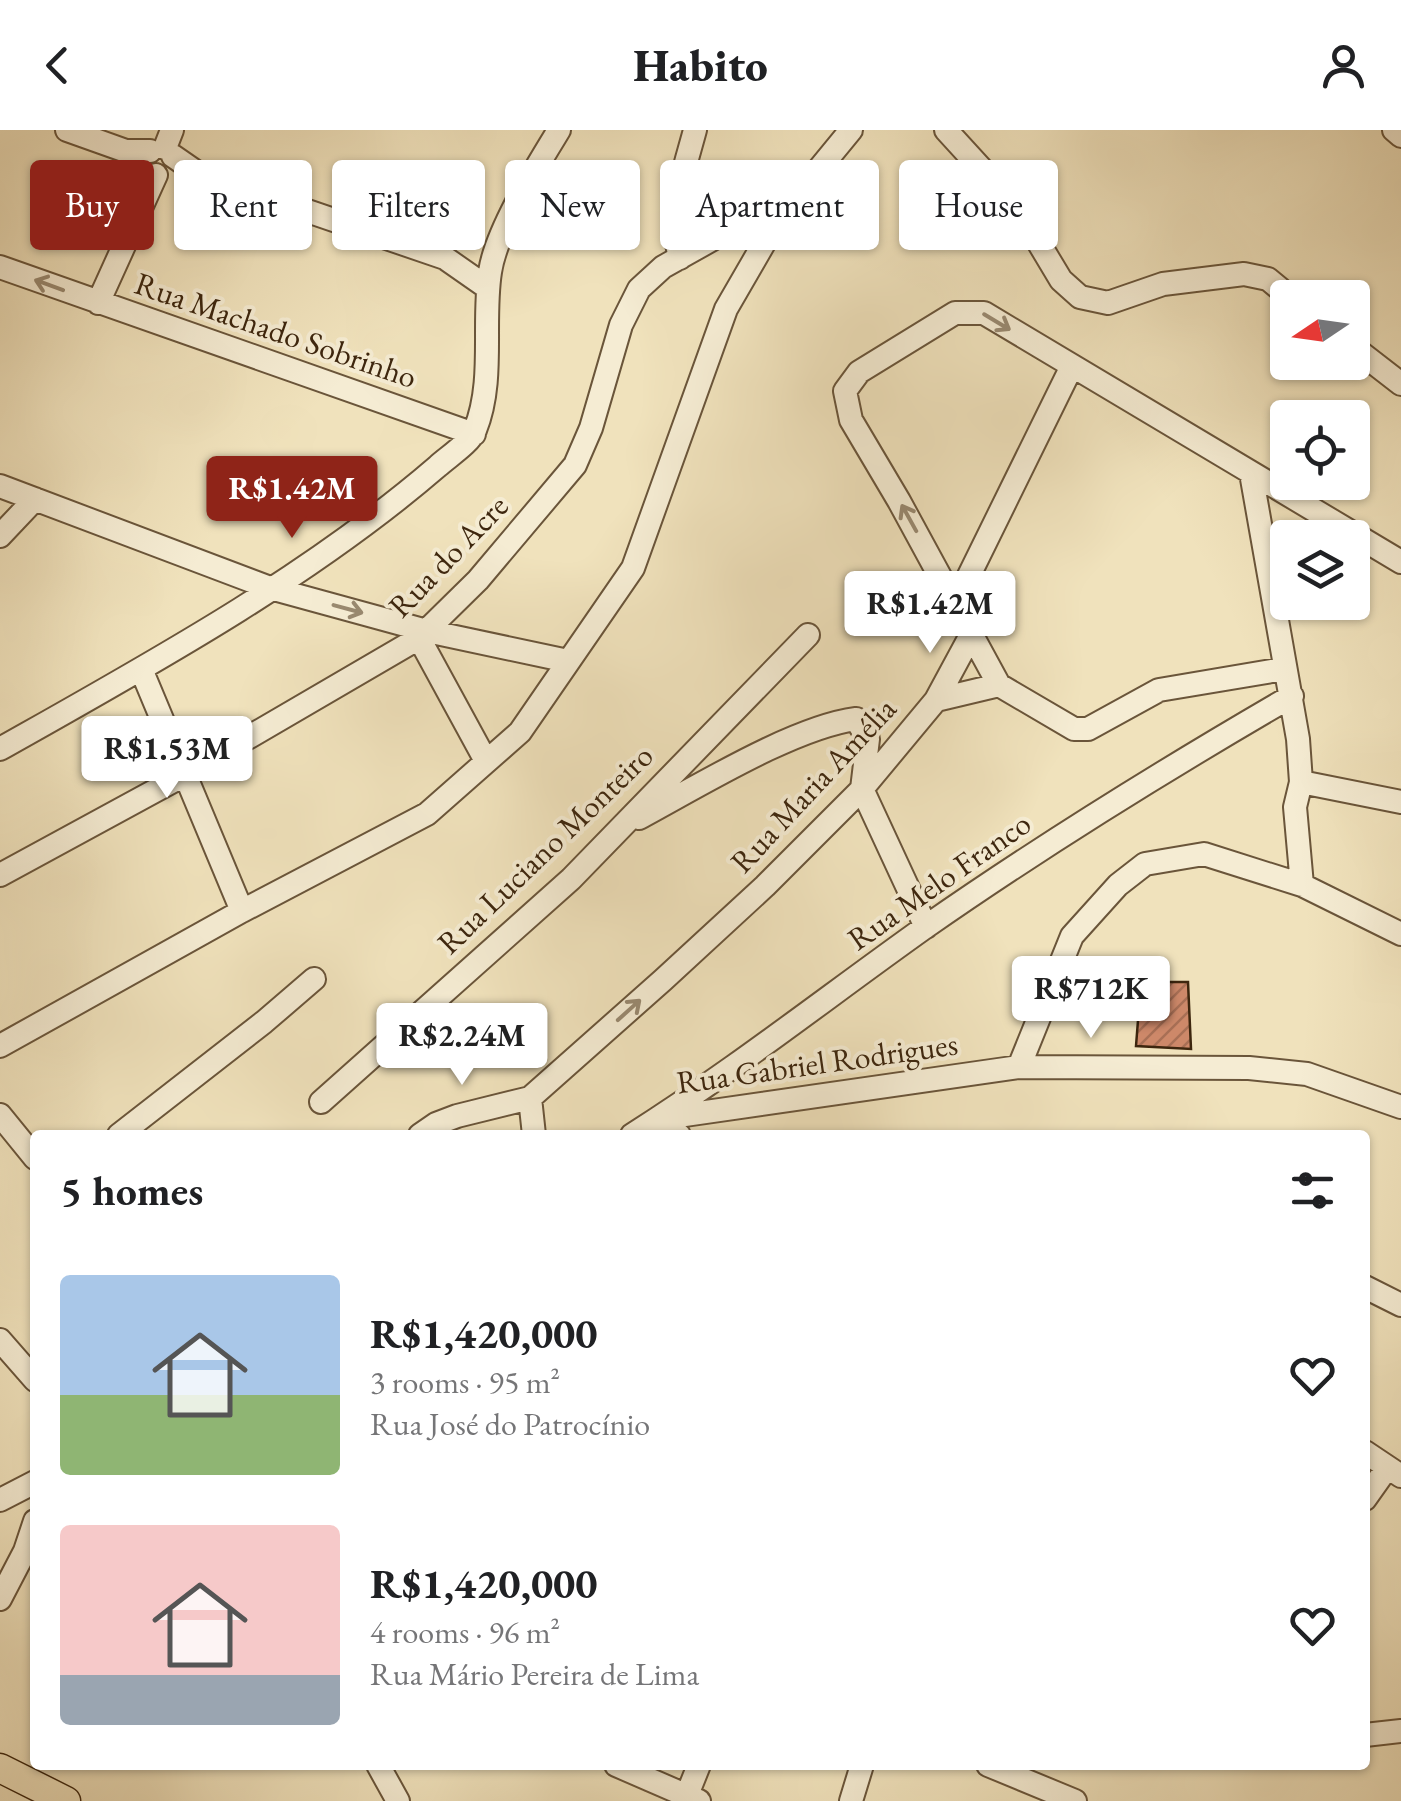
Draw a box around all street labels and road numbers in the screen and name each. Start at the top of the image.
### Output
street label: Rua Machado Sobrinho [129,262,423,398]
street label: Rua do Acre [379,486,517,626]
street label: Rua Maria Amélia [721,688,905,882]
street label: Rua Luciano Monteiro [428,735,662,963]
street label: Rua Melo Franco [839,802,1039,960]
street label: Rua Gabriel Rodrigues [674,1022,960,1104]

